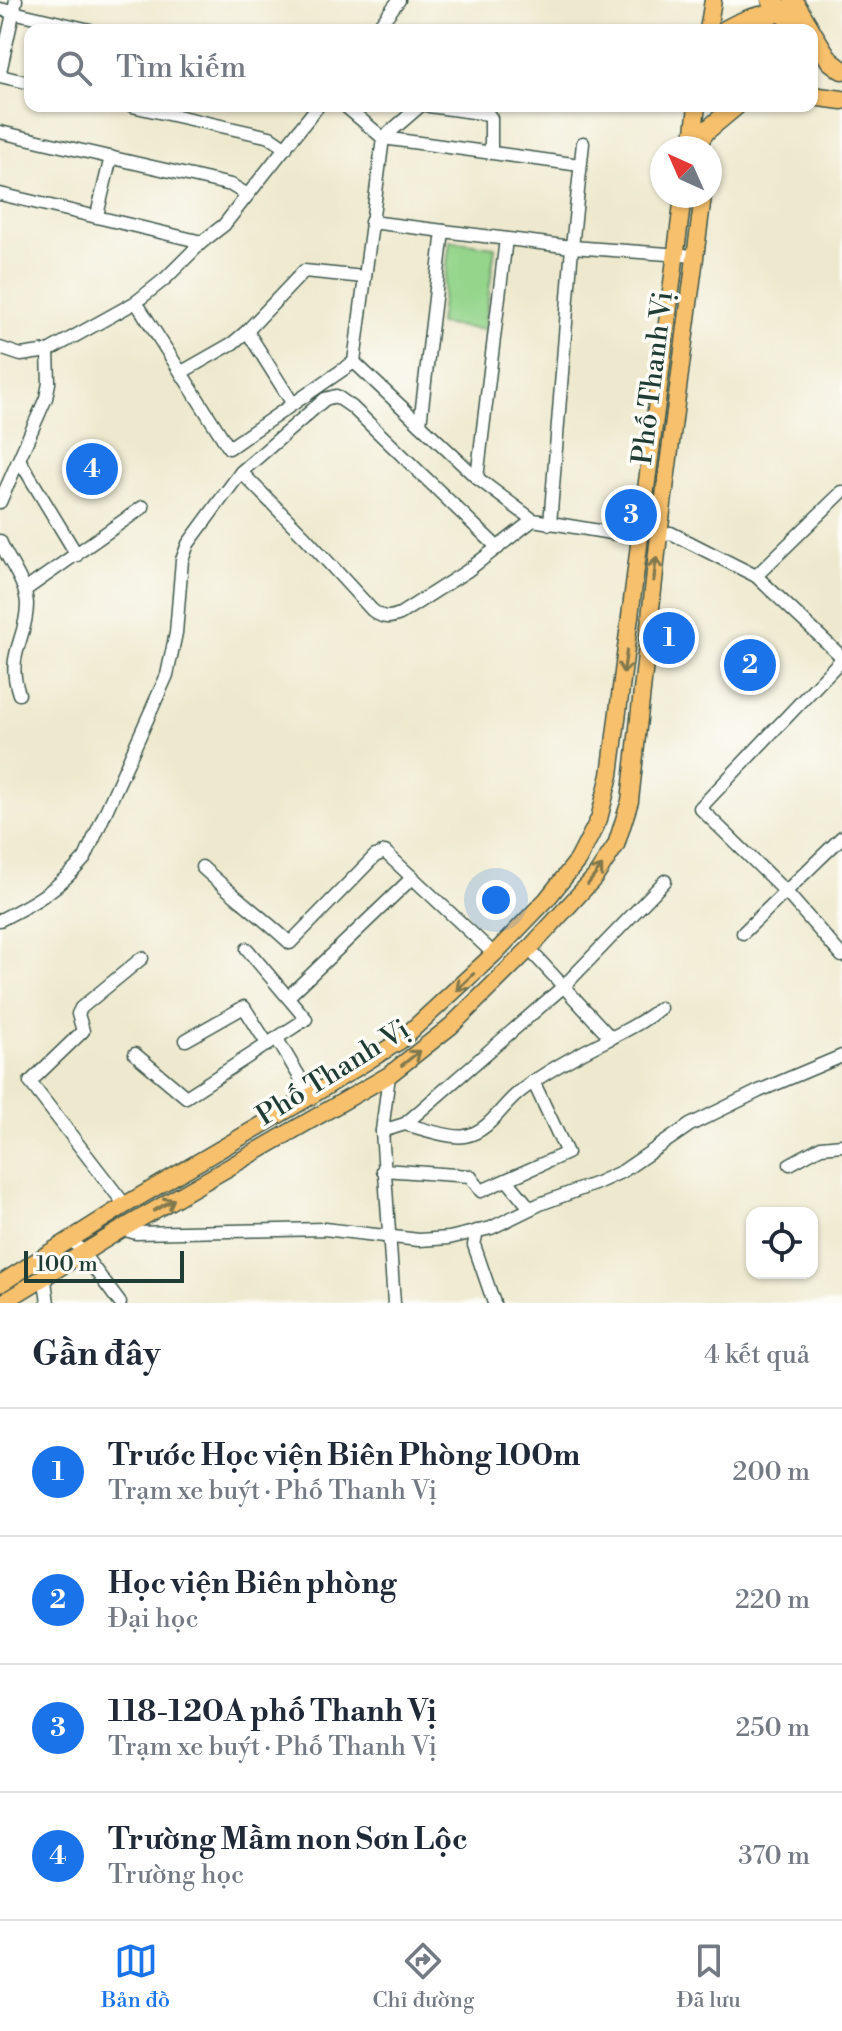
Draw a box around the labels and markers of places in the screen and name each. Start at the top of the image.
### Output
pin: 4 [66,439,118,499]
pin: 3 [605,485,657,545]
pin: 1 [643,608,695,668]
pin: 2 [724,635,776,695]

